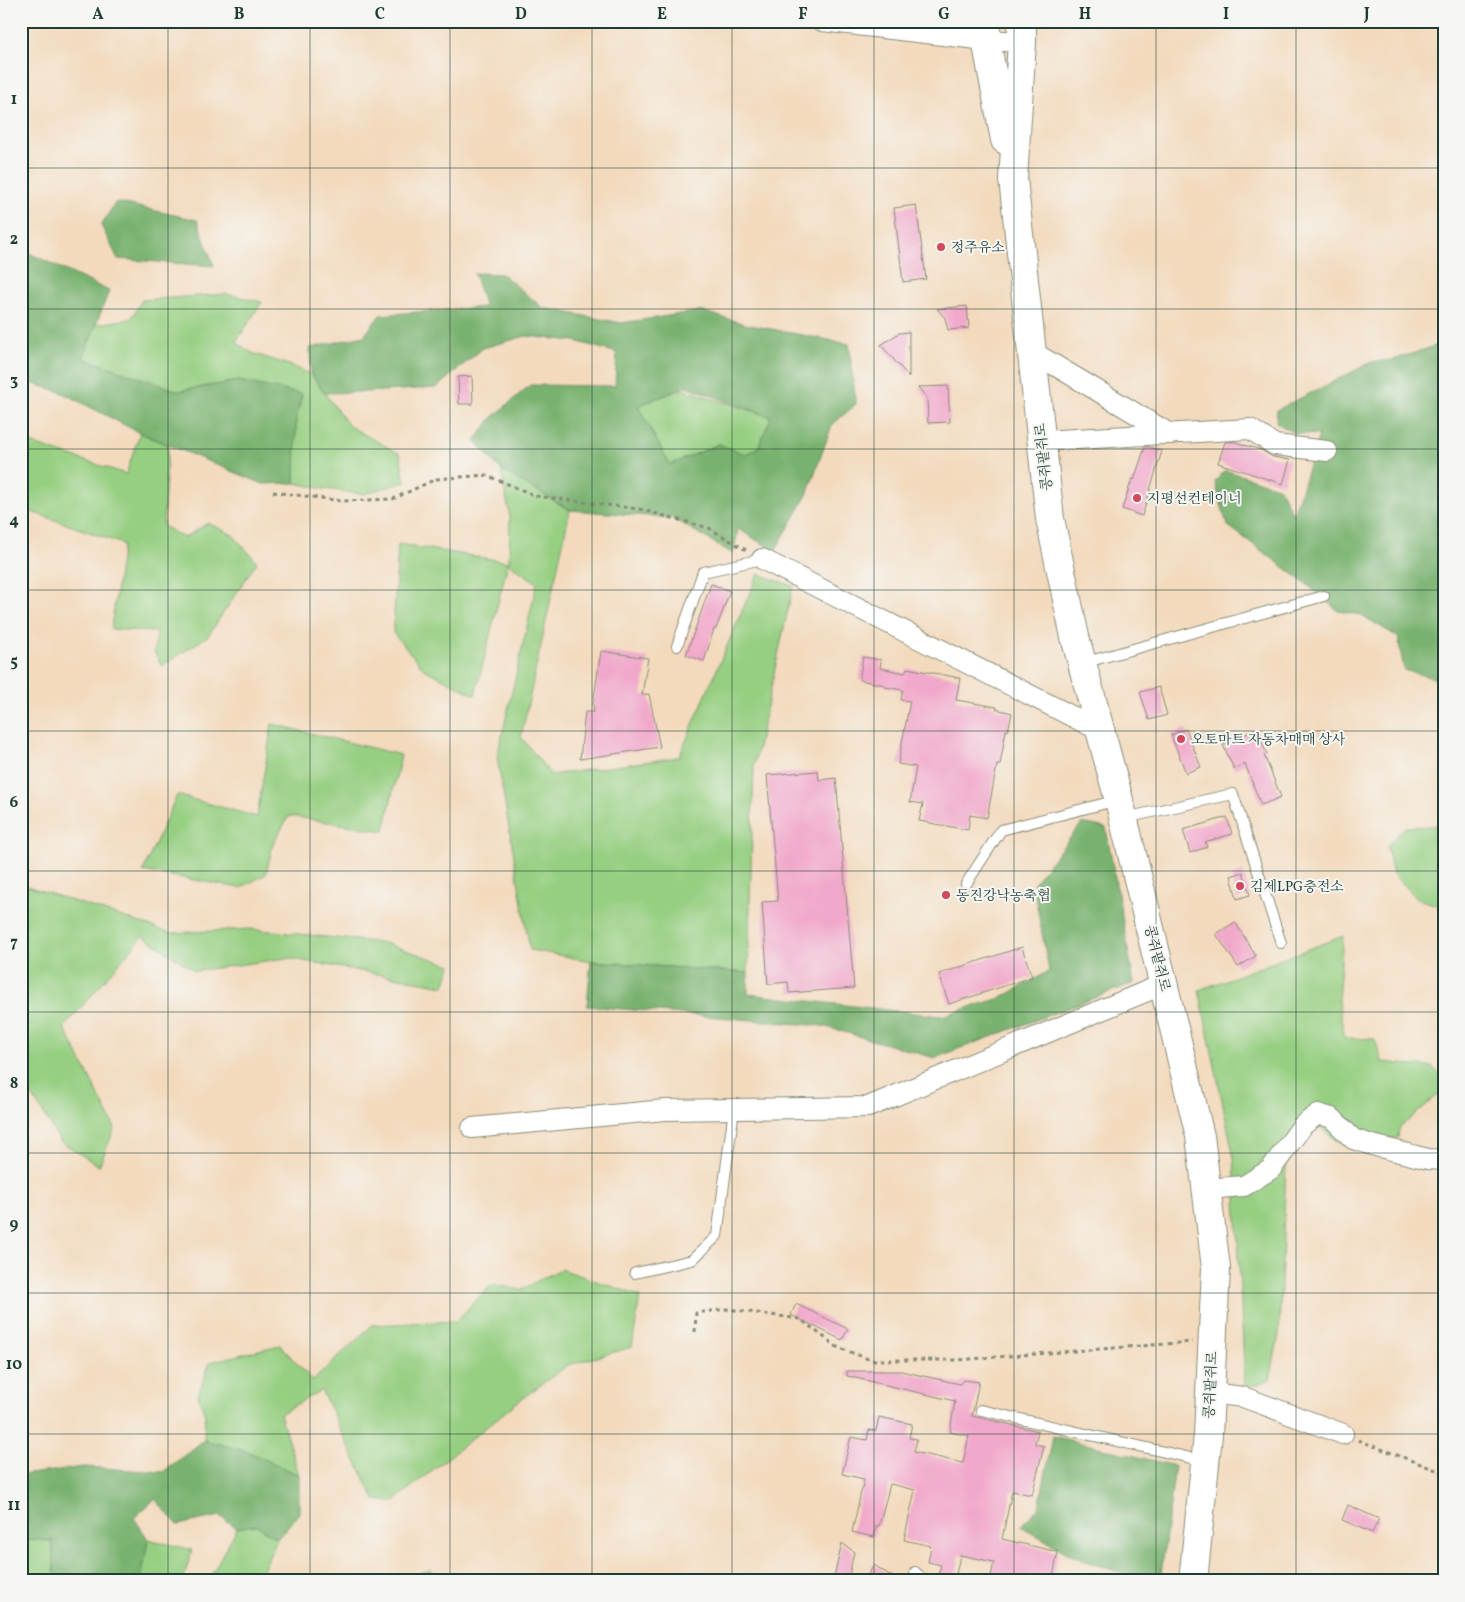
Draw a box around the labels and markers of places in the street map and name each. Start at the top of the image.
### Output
place label: 정주유소 [951,239,1006,258]
marker: 정주유소 [935,241,947,253]
place label: 지평선컨테이너 [1147,490,1242,509]
marker: 지평선컨테이너 [1131,492,1143,504]
place label: 오토마트 자동차매매 상사 [1191,731,1346,750]
marker: 오토마트 자동차매매 상사 [1175,733,1187,745]
place label: 김제LPG충전소 [1250,878,1344,897]
marker: 김제LPG충전소 [1234,880,1246,892]
place label: 동진강낙농축협 [956,887,1051,906]
marker: 동진강낙농축협 [940,889,952,901]

